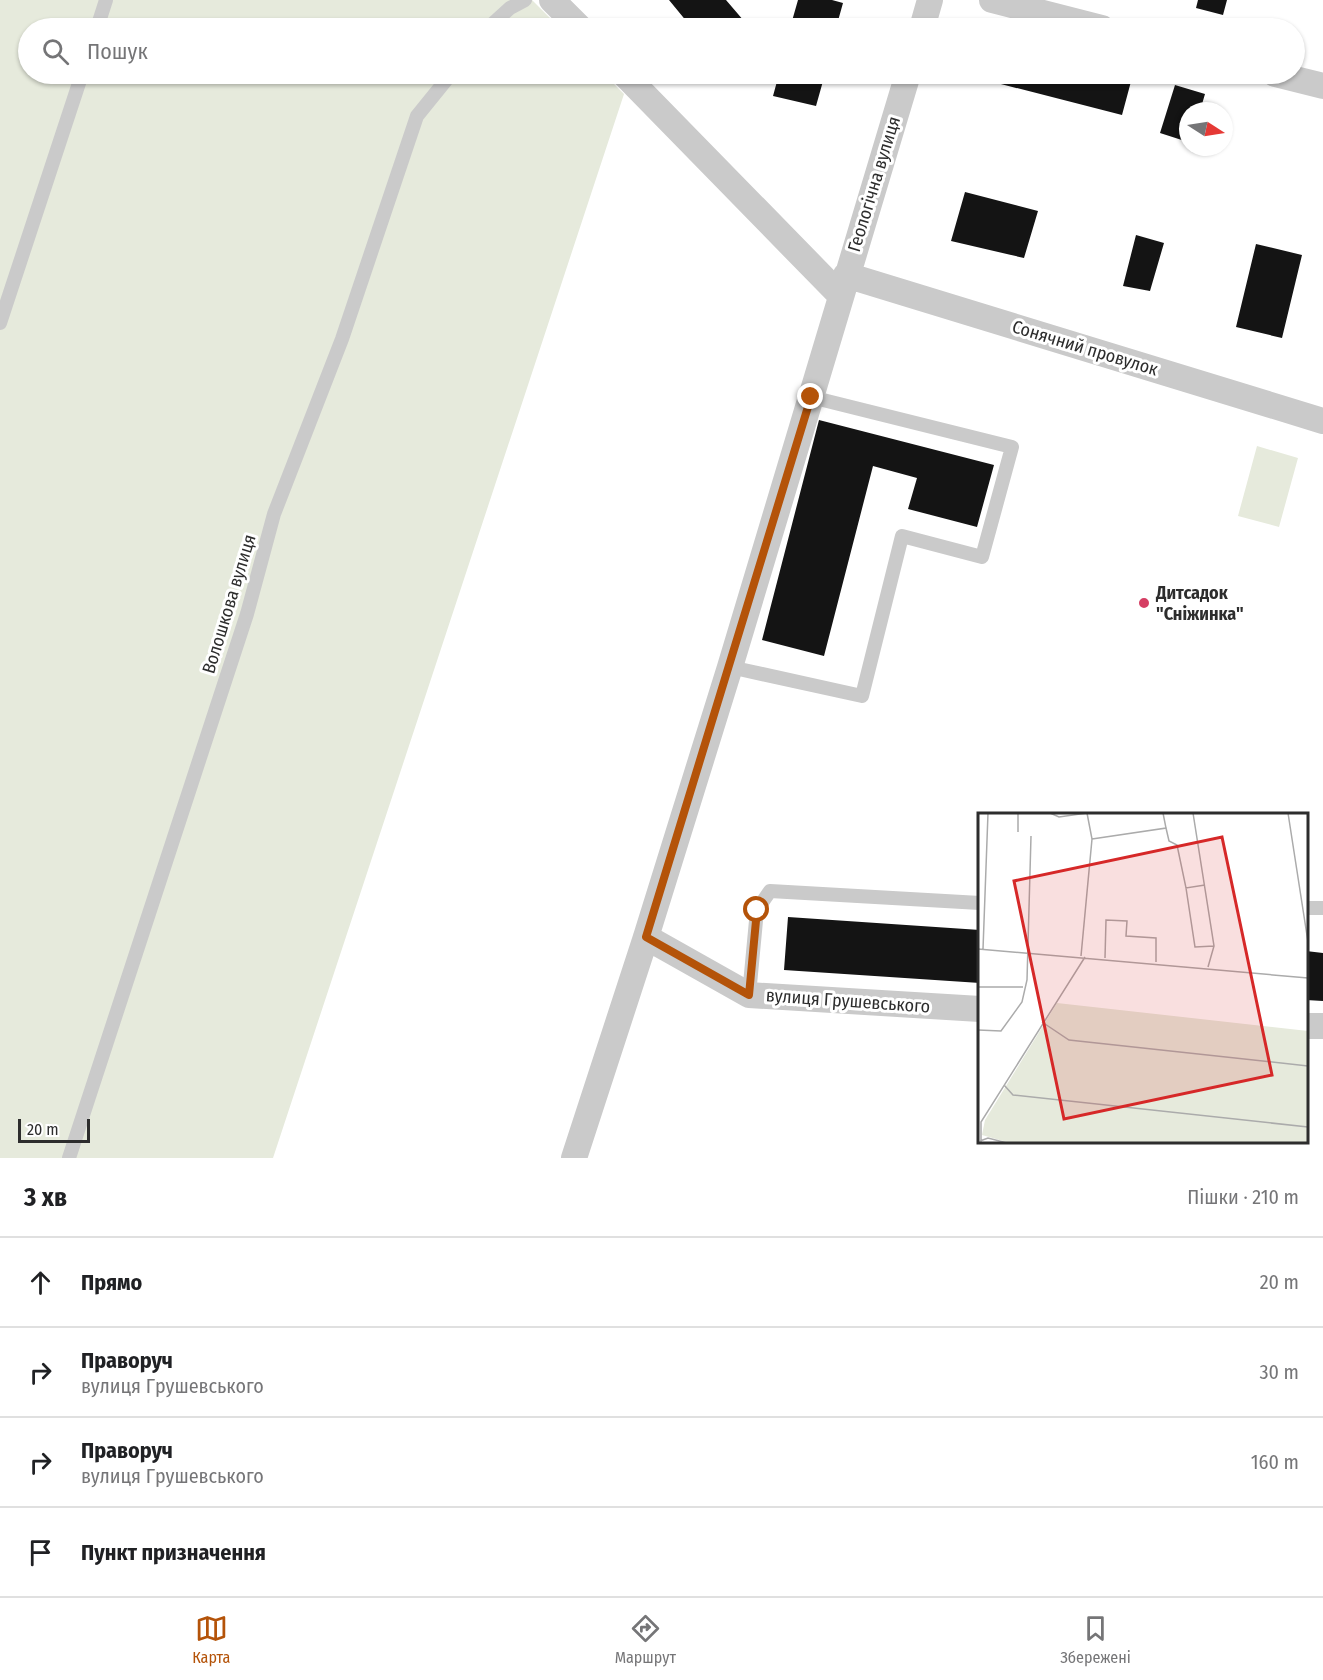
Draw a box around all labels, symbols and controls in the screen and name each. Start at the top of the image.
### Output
search box [18,18,1305,84]
icon: search [39,35,72,68]
text: Пошук [87,38,148,65]
north arrow [1179,102,1233,156]
street label: Геологічна вулиця [843,114,905,254]
street label: Сонячний провулок [1009,315,1161,381]
route end [797,383,823,409]
street label: Волошкова вулиця [197,532,261,676]
place label: Дитсадок "Сніжинка" [1155,582,1244,625]
marker: Дитсадок "Сніжинка" [1137,596,1151,610]
inset map [978,813,1308,1143]
route start [743,896,769,922]
street label: вулиця Грушевського [765,984,931,1018]
scale bar [18,1116,90,1144]
text: 20 m [27,1120,58,1139]
text: 3 хв [24,1182,67,1213]
text: Пішки · 210 m [1187,1185,1299,1209]
icon: ahead [24,1266,57,1299]
text: Прямо [81,1269,142,1296]
text: 20 m [1260,1270,1299,1294]
text: Праворуч [81,1347,173,1374]
icon: right [24,1356,57,1389]
text: 30 m [1259,1360,1299,1384]
text: вулиця Грушевського [81,1374,264,1398]
text: Праворуч [81,1437,173,1464]
icon: right [24,1446,57,1479]
text: 160 m [1251,1450,1299,1474]
text: вулиця Грушевського [81,1464,264,1488]
icon: arrive [24,1536,57,1569]
text: Пункт призначення [81,1539,266,1566]
tab: Карта [192,1612,230,1667]
tab: Маршрут [615,1612,676,1667]
tab: Збережені [1060,1612,1131,1667]

